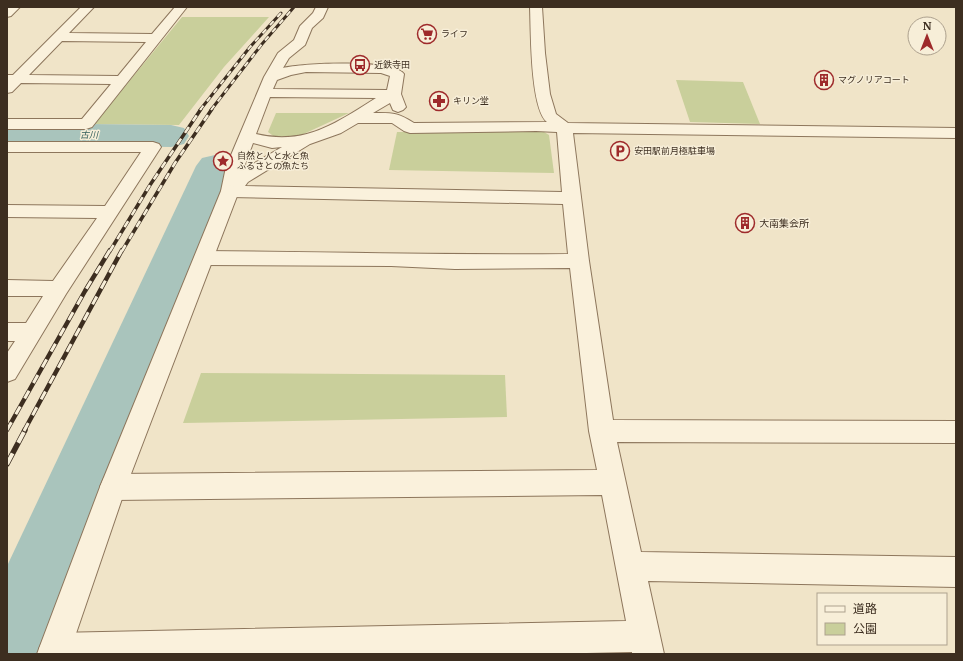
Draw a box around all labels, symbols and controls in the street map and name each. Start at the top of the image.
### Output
north arrow [907,16,947,56]
text: N [923,19,932,33]
supermarket icon: ライフ [416,23,438,45]
place label: ライフ [441,28,468,39]
bus stop icon: 近鉄寺田 [349,54,371,76]
place label: 近鉄寺田 [374,59,410,70]
building icon: マグノリアコート [813,69,835,91]
place label: マグノリアコート [838,74,910,85]
pharmacy icon: キリン堂 [428,90,450,112]
place label: キリン堂 [453,95,489,106]
water label: 古川 [80,129,99,140]
parking icon: 安田駅前月極駐車場 [609,140,631,162]
place label: 安田駅前月極駐車場 [634,145,715,156]
place icon: 自然と人と水と魚 ふるさとの魚たち [212,150,234,172]
place label: 自然と人と水と魚 ふるさとの魚たち [237,150,309,171]
building icon: 大南集会所 [734,212,756,234]
place label: 大南集会所 [759,217,809,230]
legend [817,593,947,645]
text: 道路 [853,601,877,616]
text: 公園 [853,621,877,636]

